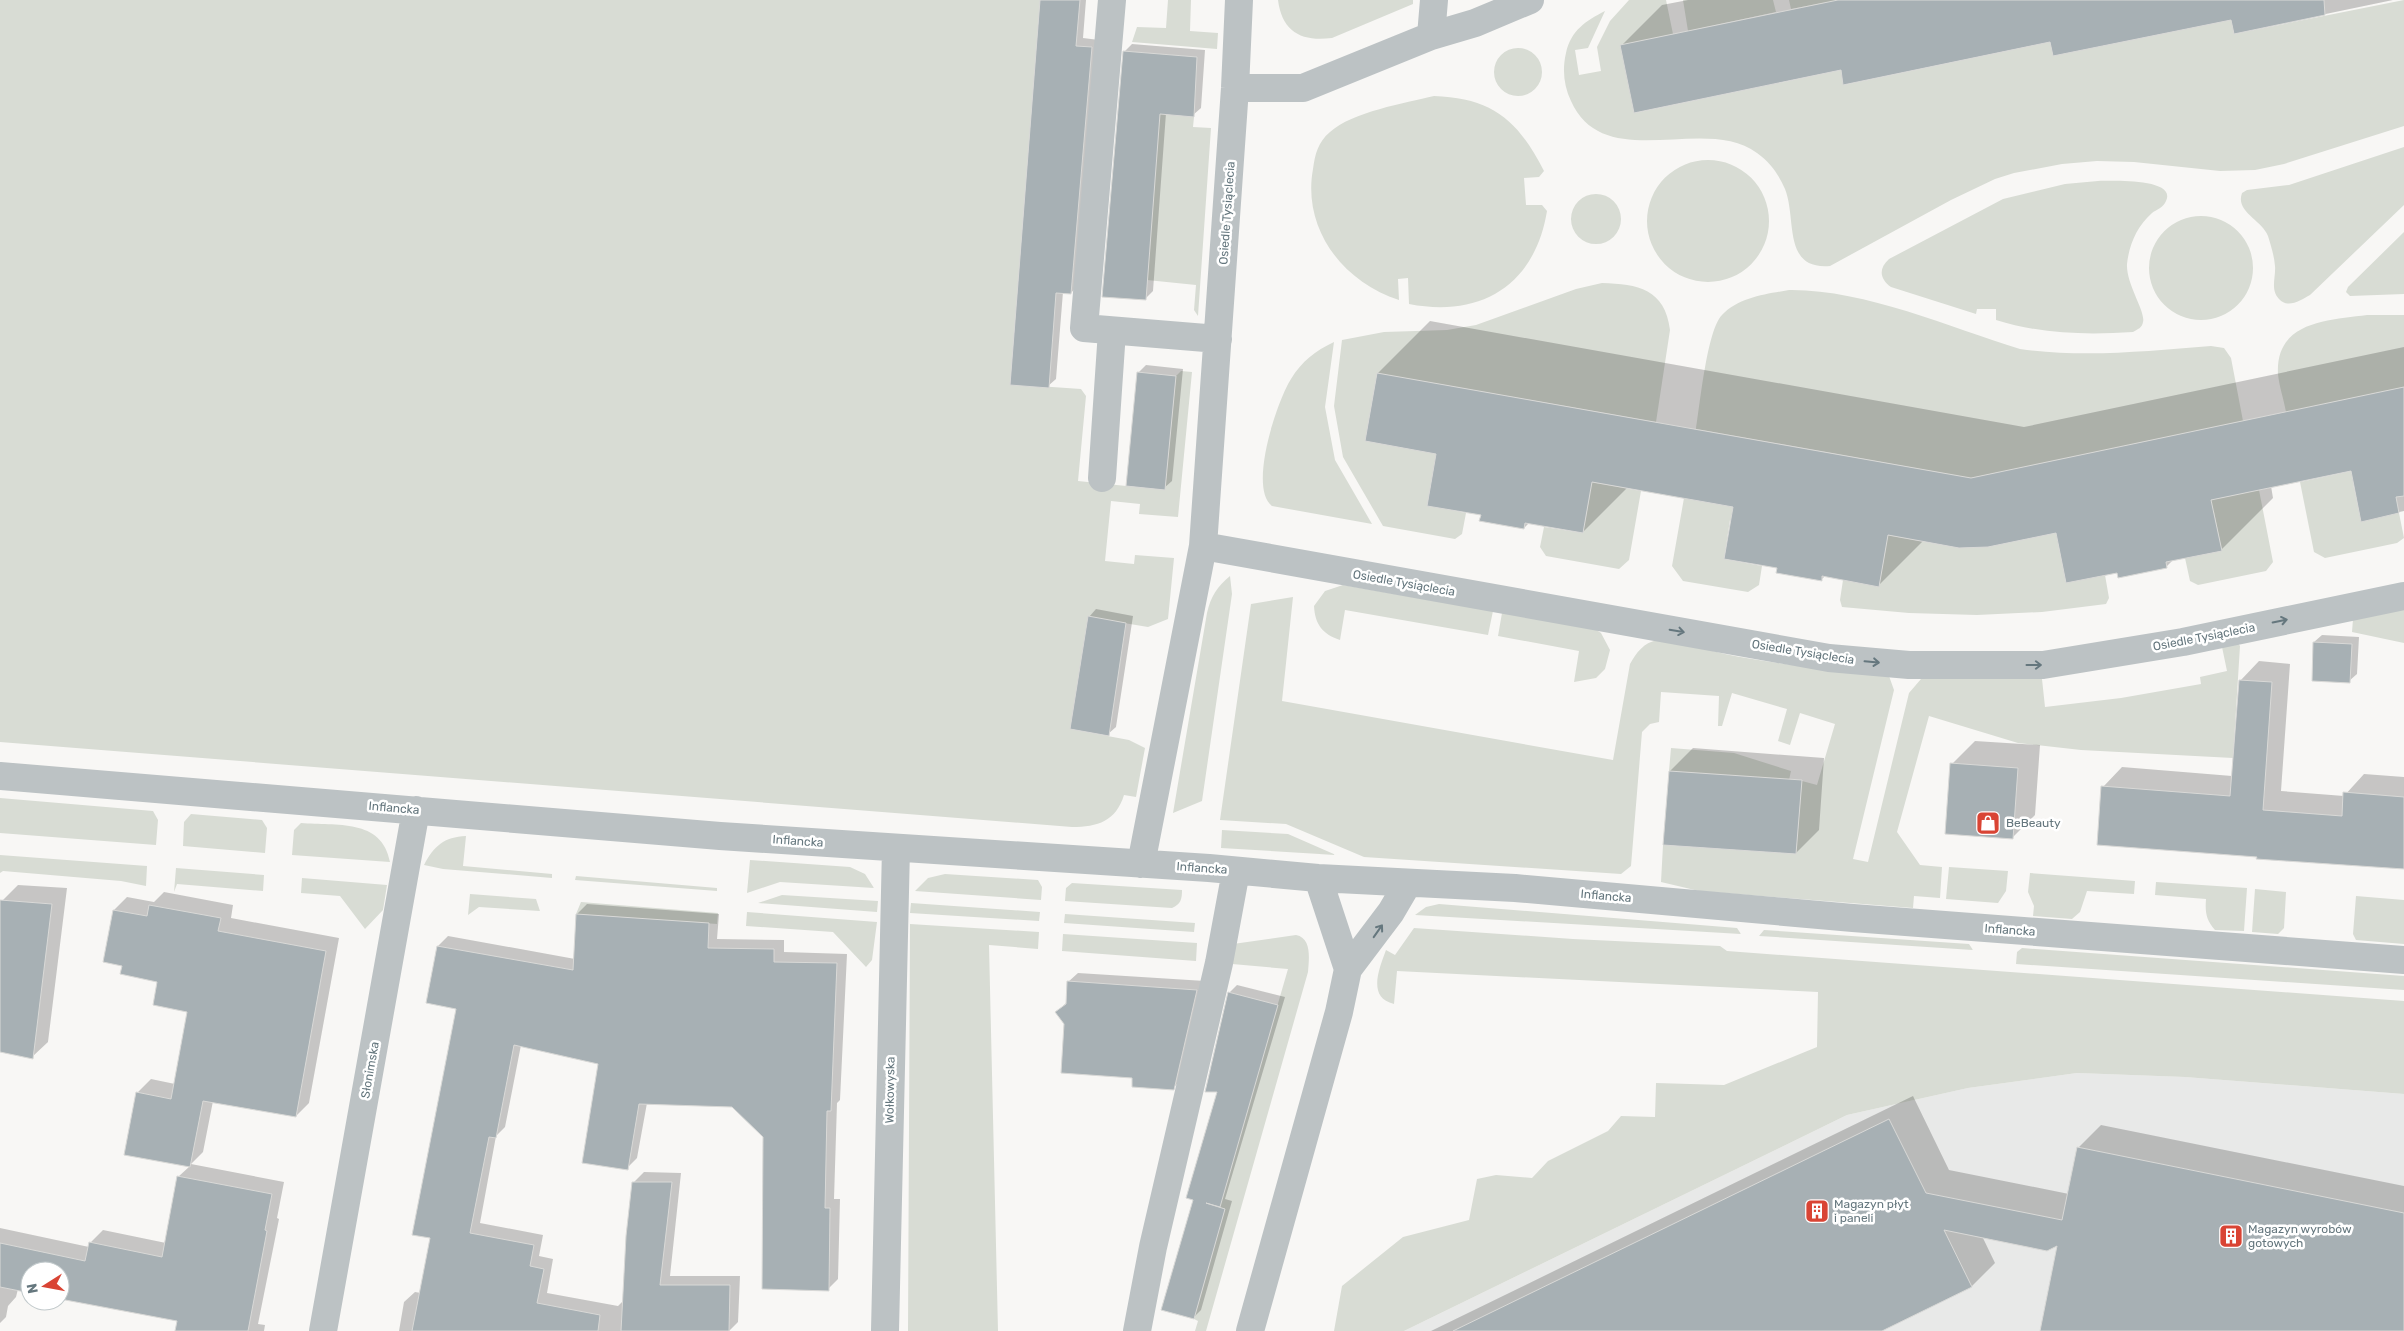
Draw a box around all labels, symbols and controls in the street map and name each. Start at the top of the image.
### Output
street label: Osiedle Tysiąclecia [1216,161,1238,265]
street label: Osiedle Tysiąclecia [1352,567,1456,599]
one-way arrow [2272,616,2288,626]
street label: Osiedle Tysiąclecia [2152,620,2256,654]
one-way arrow [1668,626,1684,636]
street label: Osiedle Tysiąclecia [1751,637,1855,667]
one-way arrow [1863,657,1879,667]
one-way arrow [2026,660,2042,670]
street label: Inflancka [368,799,420,817]
shop icon: BeBeauty [1975,810,2001,836]
place label: BeBeauty [2006,816,2061,830]
street label: Inflancka [772,832,824,850]
street label: Inflancka [1176,859,1228,877]
street label: Inflancka [1580,887,1632,905]
street label: Inflancka [1984,921,2036,939]
one-way arrow [1373,924,1383,938]
street label: Słonimska [358,1041,382,1099]
street label: Wołkowyska [882,1056,898,1124]
place label: Magazyn płyt i paneli [1834,1197,1909,1225]
building icon: Magazyn płyt i paneli [1804,1198,1830,1224]
place label: Magazyn wyrobów gotowych [2248,1222,2352,1250]
building icon: Magazyn wyrobów gotowych [2218,1223,2244,1249]
north arrow [20,1261,70,1311]
text: N [23,1282,42,1295]

